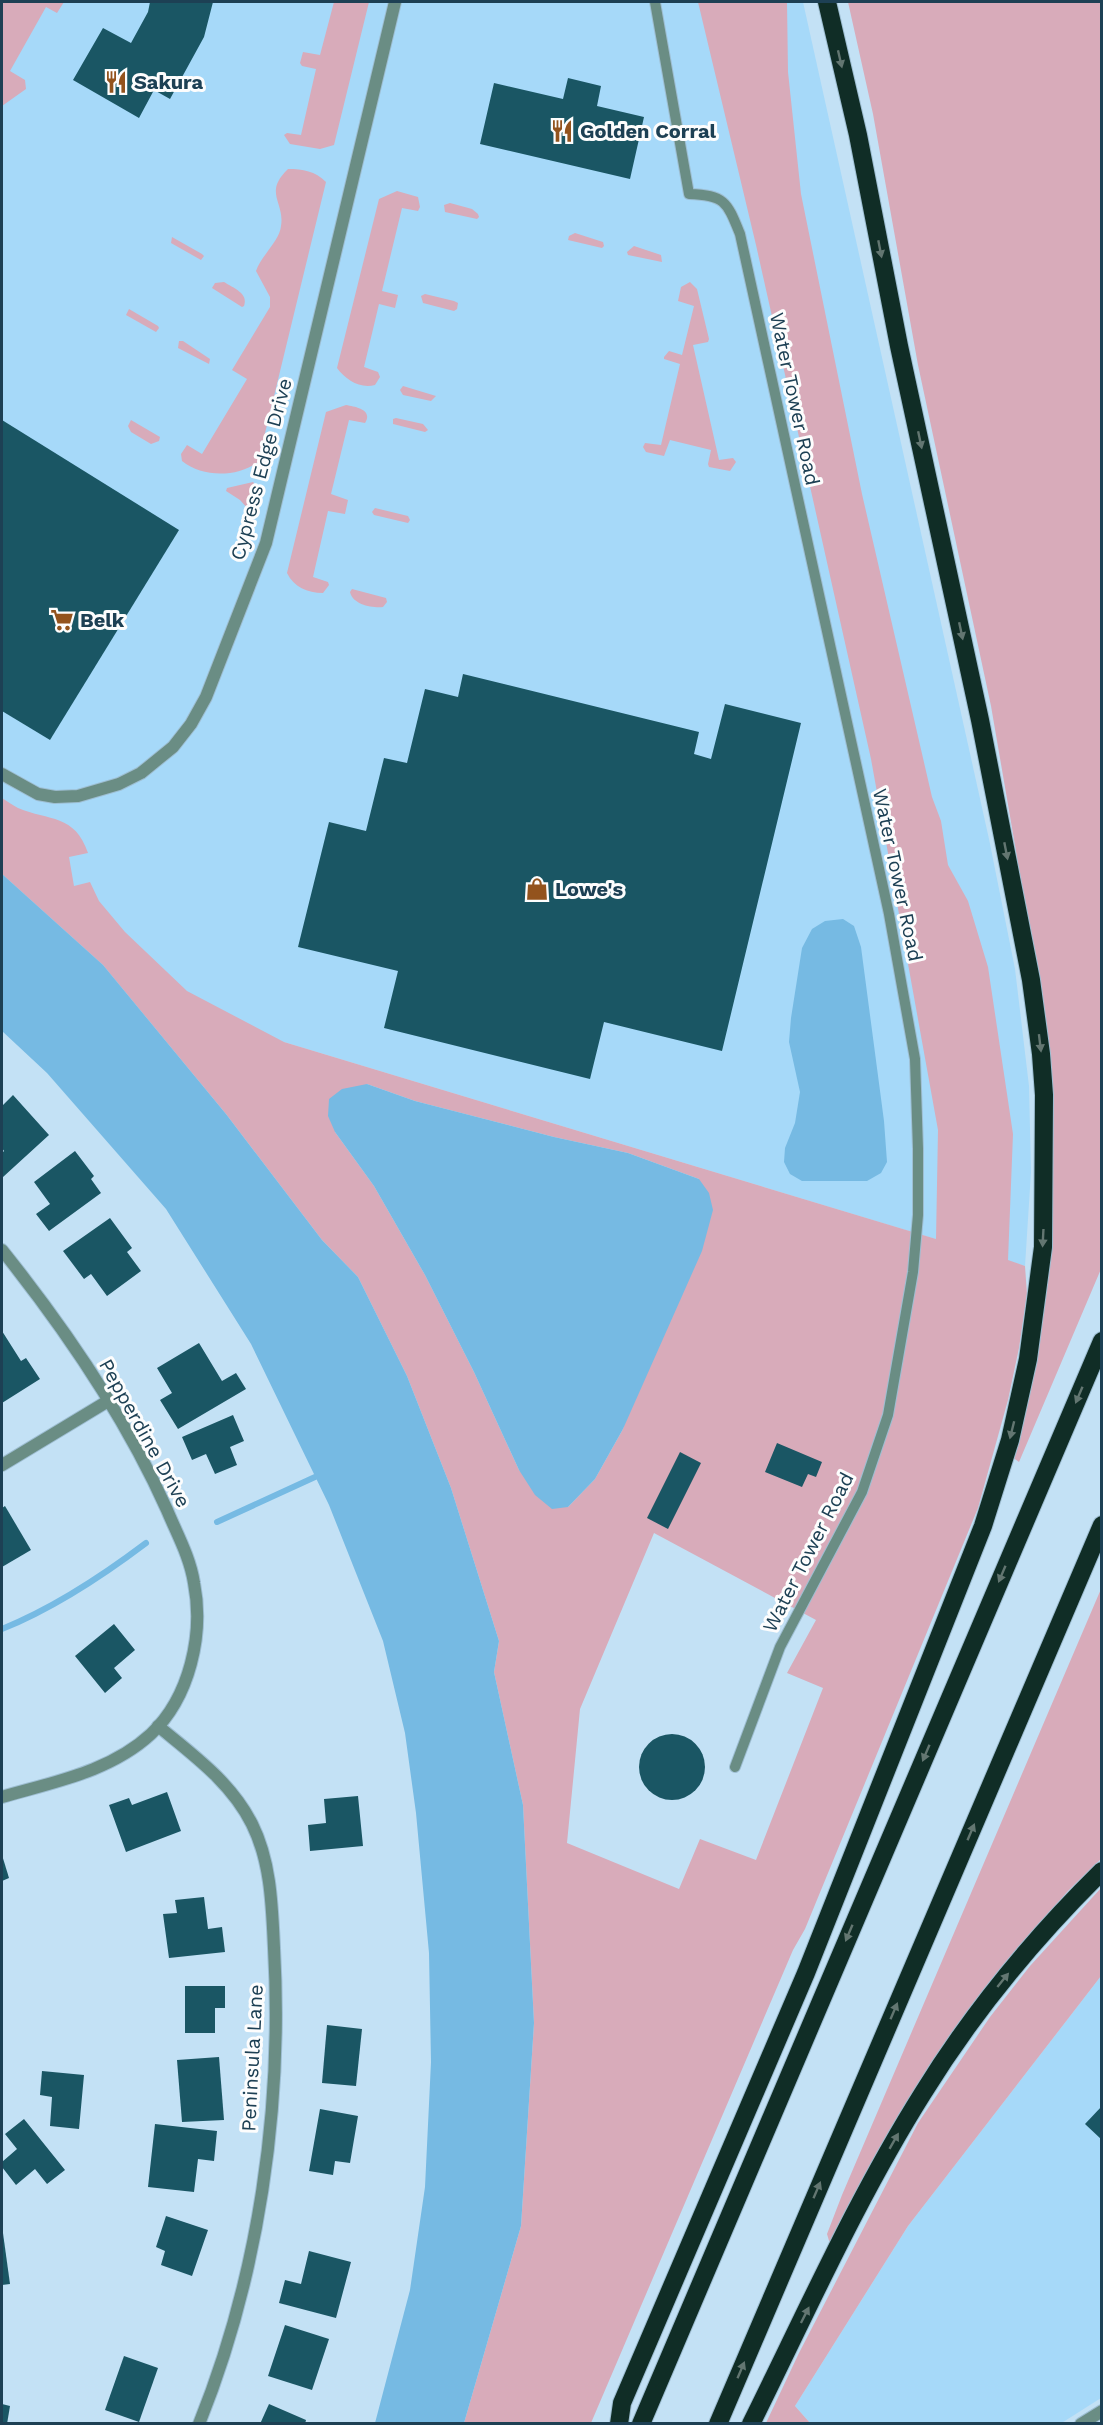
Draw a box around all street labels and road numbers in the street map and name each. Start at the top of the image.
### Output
street label: Water Tower Road [765,310,825,488]
street label: Cypress Edge Drive [225,375,297,563]
street label: Water Tower Road [868,786,928,964]
street label: Pepperdine Drive [94,1354,196,1512]
street label: Water Tower Road [757,1468,859,1636]
street label: Peninsula Lane [236,1984,268,2132]

